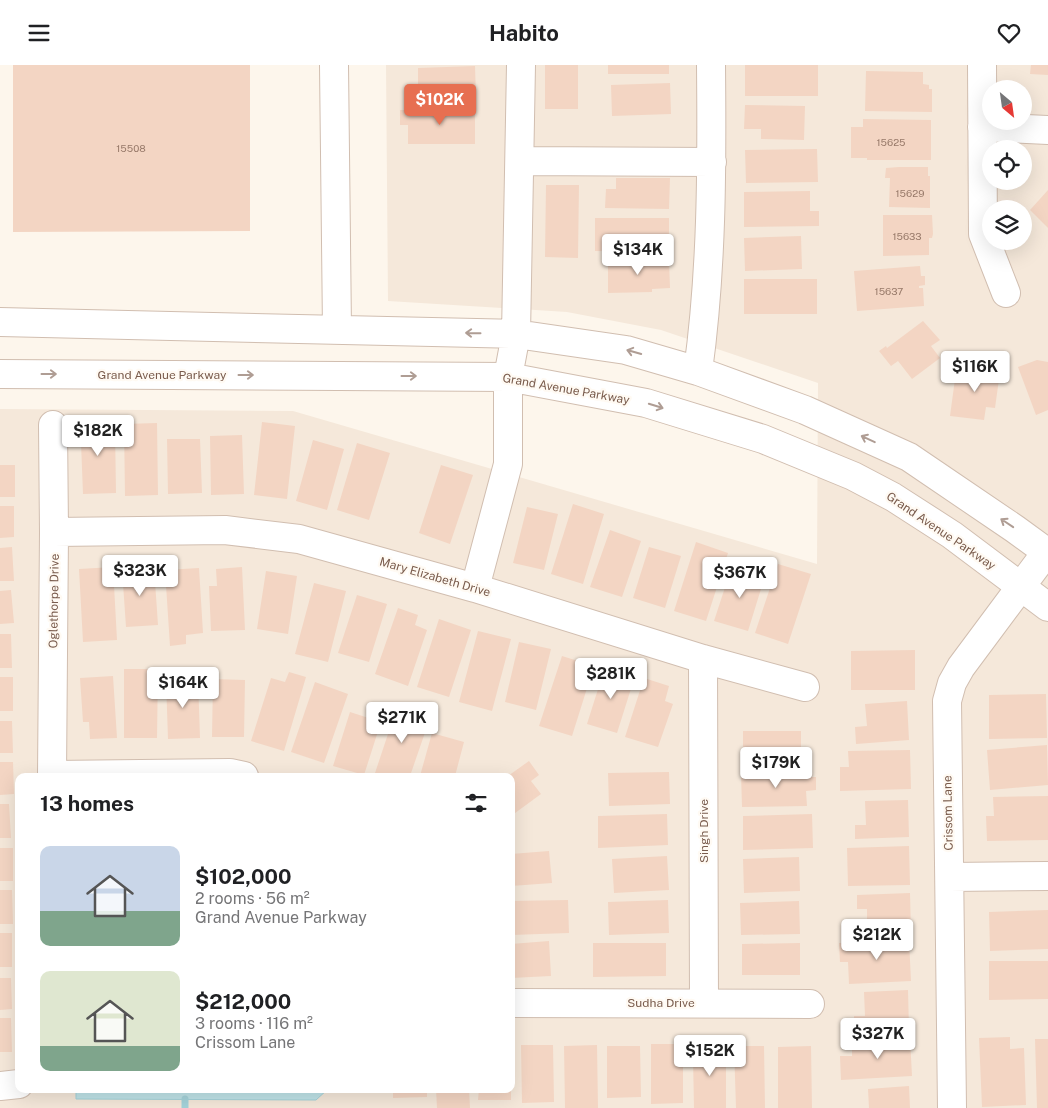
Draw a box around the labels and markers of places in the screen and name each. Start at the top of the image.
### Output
pin: $102K [405,83,475,126]
pin: $134K [603,233,673,276]
pin: $116K [940,351,1010,393]
pin: $182K [63,415,133,457]
pin: $323K [105,555,175,597]
pin: $367K [705,557,775,599]
pin: $281K [576,657,646,700]
pin: $164K [148,667,218,709]
pin: $271K [367,701,437,744]
pin: $179K [741,747,811,789]
pin: $212K [842,919,912,961]
pin: $327K [843,1017,913,1060]
pin: $152K [675,1035,745,1077]

